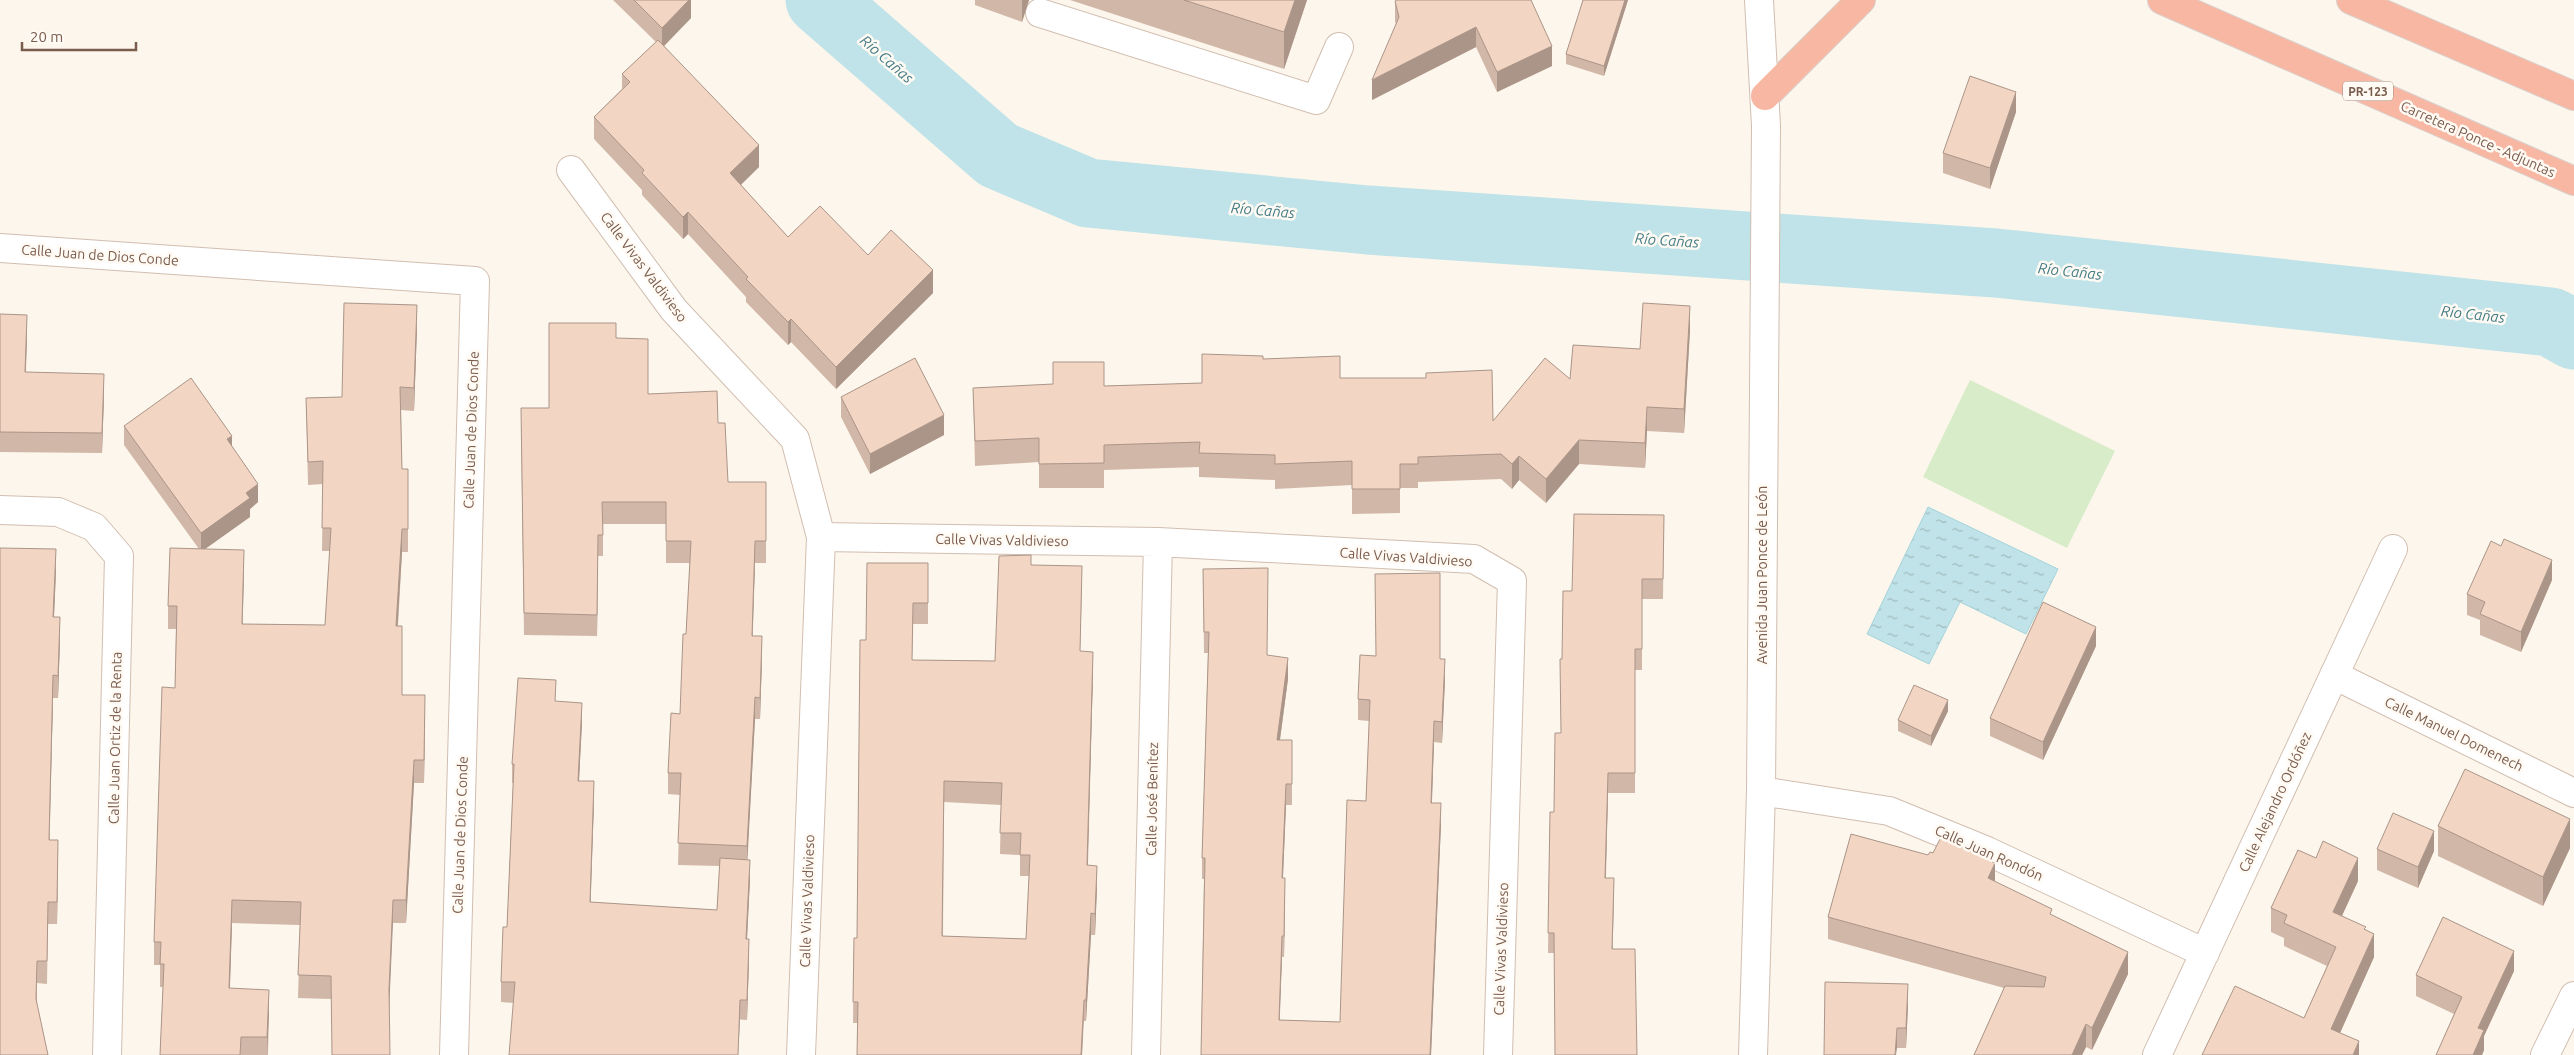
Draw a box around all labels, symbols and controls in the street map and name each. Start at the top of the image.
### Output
scale bar [22,20,136,52]
text: 20 m [30,28,63,45]
water label: Río Cañas [857,31,917,87]
road number: PR-123 [2343,82,2393,100]
street label: Carretera Ponce - Adjuntas [2398,98,2558,180]
water label: Río Cañas [1230,199,1296,221]
street label: Calle Vivas Valdivieso [597,209,691,325]
water label: Río Cañas [1634,229,1700,251]
street label: Calle Juan de Dios Conde [21,242,179,268]
water label: Río Cañas [2037,259,2104,283]
water label: Río Cañas [2440,302,2507,326]
street label: Calle Juan de Dios Conde [460,351,482,509]
street label: Avenida Juan Ponce de León [1754,486,1770,664]
street label: Calle Vivas Valdivieso [935,531,1069,549]
street label: Calle Vivas Valdivieso [1339,544,1473,570]
street label: Calle Juan Ortiz de la Renta [105,652,125,824]
street label: Calle Manuel Domenech [2382,693,2526,775]
street label: Calle Alejandro Ordóñez [2235,729,2315,875]
street label: Calle José Benítez [1143,742,1161,856]
street label: Calle Juan de Dios Conde [449,756,471,914]
street label: Calle Juan Rondón [1932,822,2046,884]
street label: Calle Vivas Valdivieso [797,834,817,968]
street label: Calle Vivas Valdivieso [1491,882,1511,1016]

